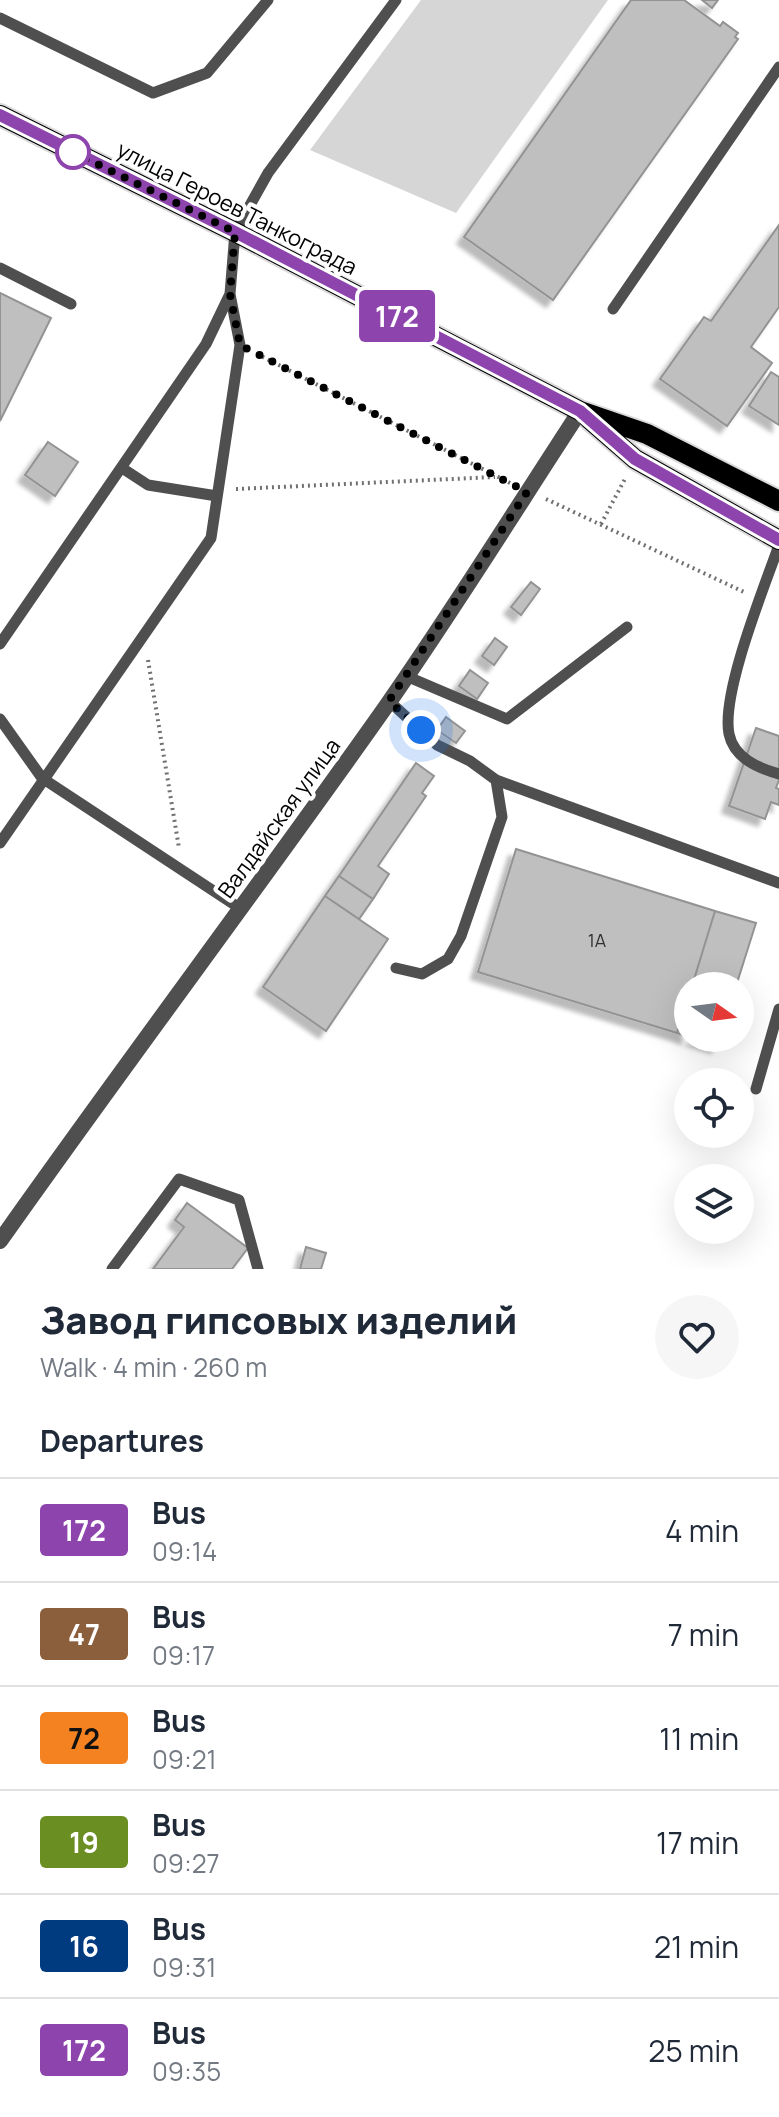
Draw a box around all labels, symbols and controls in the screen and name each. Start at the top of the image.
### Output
street label: улица Героев Танкограда [112,134,362,282]
unlabelled marker [56,135,90,169]
line badge: 172 [351,290,443,342]
text: 172 [375,297,419,335]
your location [401,710,441,750]
street label: Валдайская улица [211,732,347,904]
house number: 1А [588,928,607,952]
north arrow [674,972,754,1052]
map controls [674,972,754,1244]
button: locate [674,1068,754,1148]
button: layers [674,1164,754,1244]
text: Завод гипсовых изделий [40,1293,517,1345]
button: heart [655,1295,739,1379]
text: Walk · 4 min · 260 m [40,1349,267,1385]
text: Departures [40,1420,204,1461]
text: Bus [152,1492,206,1533]
text: 4 min [665,1510,739,1551]
text: 172 [62,1511,106,1549]
text: 09:14 [152,1533,217,1569]
text: Bus [152,1596,206,1637]
text: 7 min [668,1614,739,1655]
text: 47 [68,1615,100,1653]
text: 09:17 [152,1637,215,1673]
text: Bus [152,1700,206,1741]
text: 11 min [659,1718,739,1759]
text: 72 [68,1719,100,1757]
text: 09:21 [152,1741,217,1777]
text: Bus [152,1804,206,1845]
text: 17 min [656,1822,739,1863]
text: 19 [69,1823,99,1861]
text: 09:27 [152,1845,220,1881]
text: Bus [152,1908,206,1949]
text: 21 min [654,1926,739,1967]
text: 16 [69,1927,99,1965]
text: 09:31 [152,1949,216,1985]
text: Bus [152,2012,206,2053]
text: 25 min [648,2030,739,2071]
text: 172 [62,2031,106,2069]
text: 09:35 [152,2053,221,2089]

